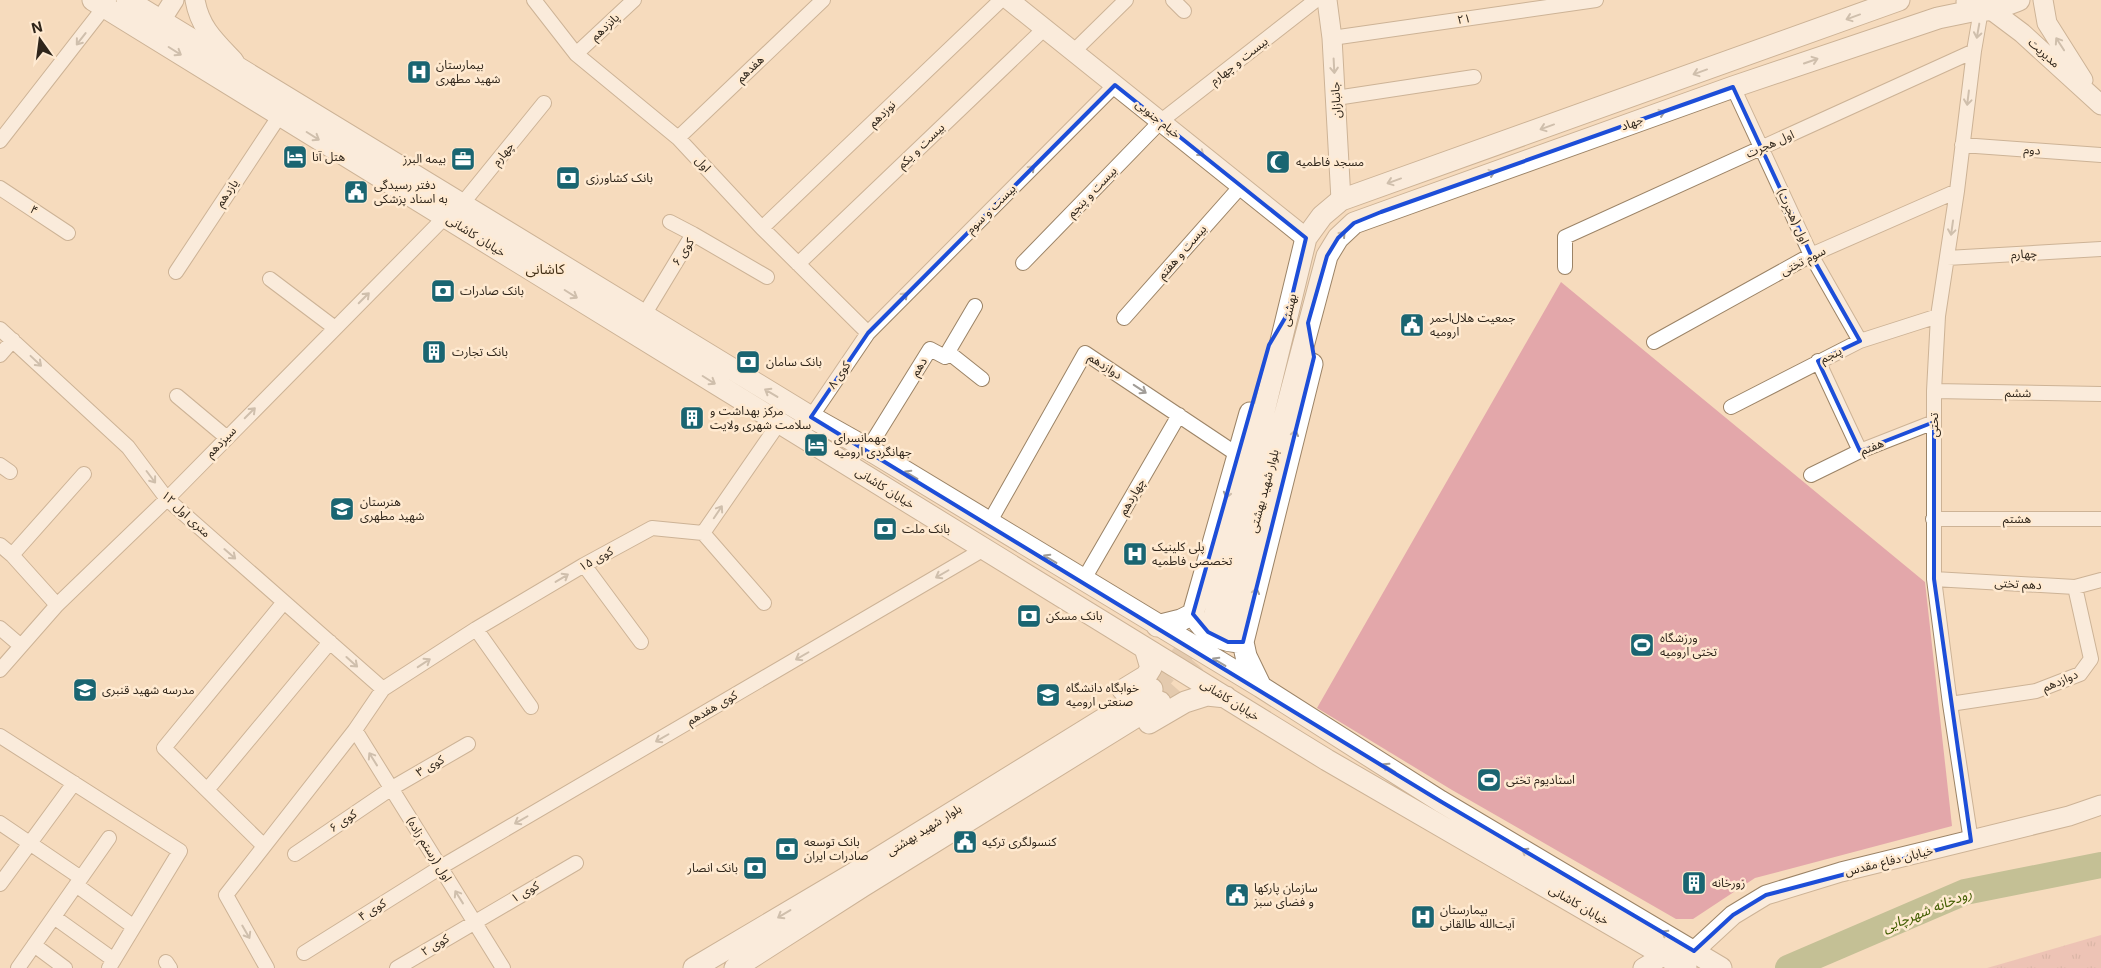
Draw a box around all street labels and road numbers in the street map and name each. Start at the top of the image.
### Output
street label: پانزدهم [587,10,624,45]
street label: ۲۱ [1456,10,1472,27]
street label: بیست و چهارم [1207,33,1272,89]
street label: مدیریت [2025,35,2063,71]
street label: هفدهم [733,52,768,87]
street label: جانبازان [1327,81,1344,119]
street label: خیام جنوبی [1132,96,1184,143]
street label: نوزدهم [865,97,900,132]
street label: جهاد [1619,112,1645,133]
street label: بیست و یکم [894,120,949,173]
street label: اول هجرت [1743,126,1796,161]
street label: چهارم [488,139,518,170]
street label: دوم [2023,141,2041,160]
street label: اول [692,152,715,175]
street label: بیست و پنجم [1064,163,1121,222]
street label: یازدهم [212,176,243,211]
street label: بیست و سوم [963,181,1020,238]
street label: اول (هجرت) [1774,185,1813,246]
street label: ۴ [27,201,41,218]
street label: خیابان کاشانی [444,212,509,260]
street label: بیست و هفتم [1154,221,1211,283]
street label: کوی ۶ [668,234,698,268]
street label: سوم تختی [1778,243,1829,280]
street label: چهارم [2010,245,2038,264]
street label: بهشتی [1278,292,1300,328]
street label: پنجم [1818,343,1845,368]
street label: دوازدهم [1084,349,1125,384]
street label: دهم [907,354,932,380]
street label: کوی ۸ [824,357,854,391]
street label: ششم [2005,385,2031,402]
street label: تختی [1926,412,1941,437]
street label: سیزدهم [202,423,241,462]
street label: هفتم [1858,435,1887,460]
street label: بلوار شهید بهشتی [1245,448,1282,534]
street label: خیابان کاشانی [853,464,918,512]
street label: چهاردهم [1115,476,1150,519]
street label: ۱۲ متری اول [159,487,214,540]
street label: هشتم [2003,511,2031,528]
street label: کوی ۱۵ [576,543,616,574]
street label: دهم تختی [1994,575,2042,594]
street label: دوازدهم [2040,666,2081,697]
street label: خیابان کاشانی [1198,676,1263,724]
street label: کوی هفدهم [684,687,742,730]
street label: کوی ۳ [413,751,447,780]
street label: بلوار شهید بهشتی [883,801,964,859]
street label: کوی ۶ [326,805,360,835]
street label: اول (رستم زاده) [402,813,456,885]
street label: خیابان دفاع مقدس [1843,842,1935,881]
street label: کوی ۱ [508,877,542,906]
street label: خیابان کاشانی [1547,881,1612,928]
street label: کوی ۴ [355,895,389,924]
street label: کوی ۲ [418,930,452,959]

